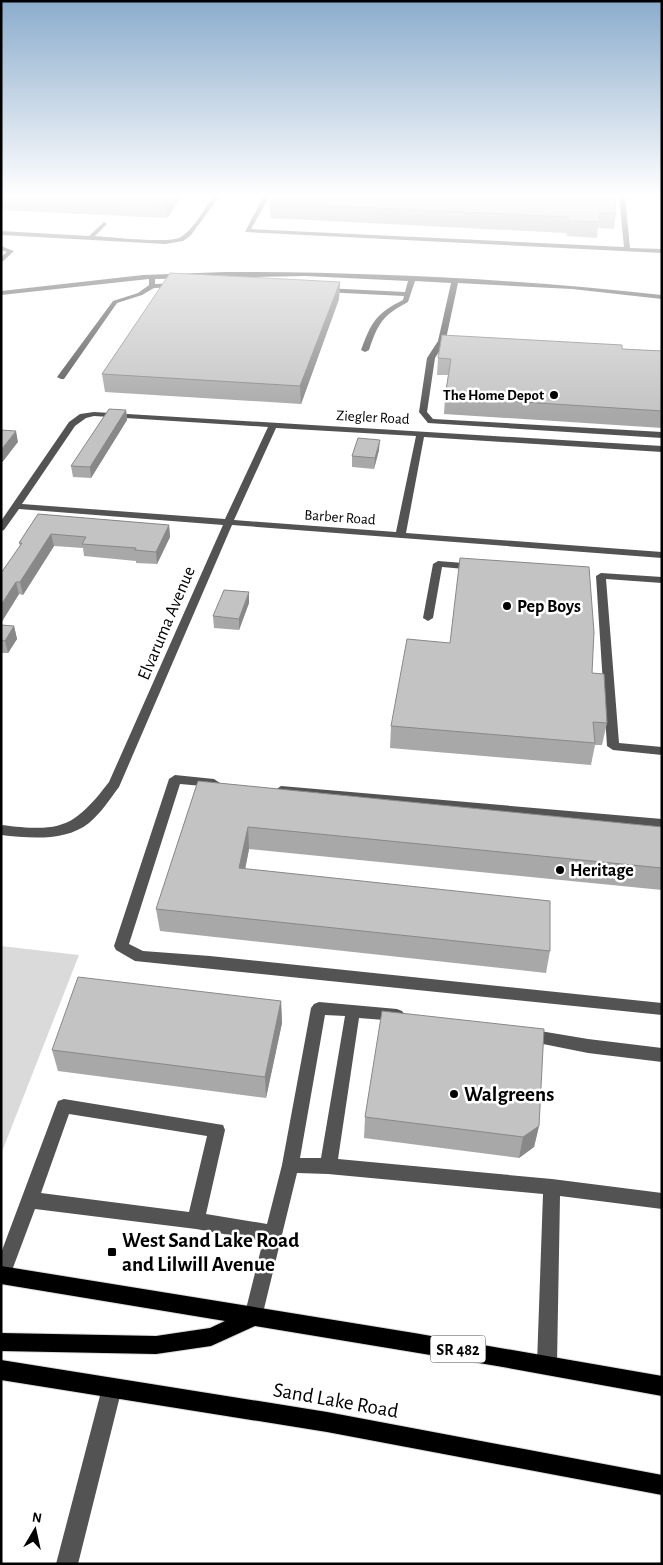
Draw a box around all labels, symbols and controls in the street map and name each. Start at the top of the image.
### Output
place label: The Home Depot [443,388,544,403]
marker: The Home Depot [548,389,560,401]
street label: Ziegler Road [336,408,410,427]
street label: Barber Road [304,508,376,527]
street label: Elvaruma Avenue [135,564,199,683]
place label: Pep Boys [517,598,581,616]
marker: Pep Boys [501,600,513,612]
place label: Heritage [570,862,634,880]
marker: Heritage [554,864,566,876]
place label: Walgreens [464,1084,554,1105]
marker: Walgreens [448,1088,460,1100]
place label: West Sand Lake Road and Lilwill Avenue [122,1230,299,1275]
marker: West Sand Lake Road and Lilwill Avenue [106,1246,118,1258]
road number: SR 482 [430,1336,486,1362]
street label: Sand Lake Road [272,1379,400,1422]
north arrow [10,1505,60,1555]
text: N [31,1510,43,1526]

